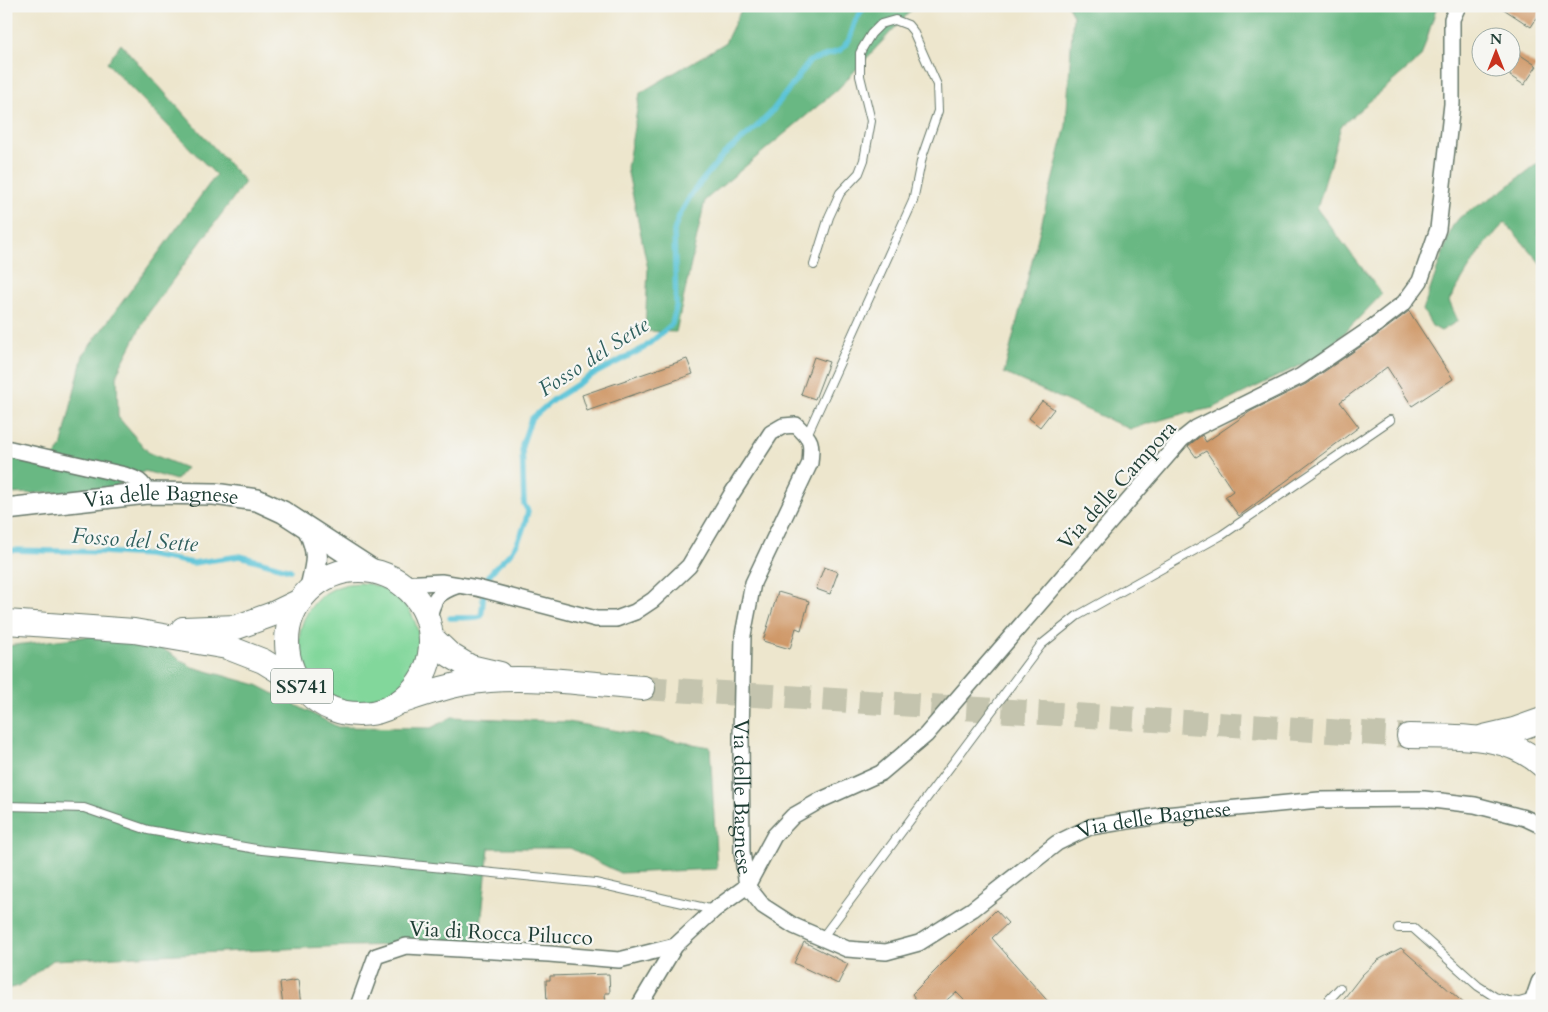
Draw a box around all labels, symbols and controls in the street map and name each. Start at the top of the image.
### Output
north arrow [1470,28,1520,78]
text: N [1490,30,1502,49]
water label: Fosso del Sette [532,310,655,404]
street label: Via delle Campora [1051,414,1183,556]
street label: Via delle Bagnese [82,479,241,515]
water label: Fosso del Sette [71,521,199,559]
road number: SS741 [271,668,333,704]
street label: Via delle Bagnese [726,719,759,877]
street label: Via delle Bagnese [1072,795,1233,846]
street label: Via di Rocca Pilucco [408,914,594,953]

